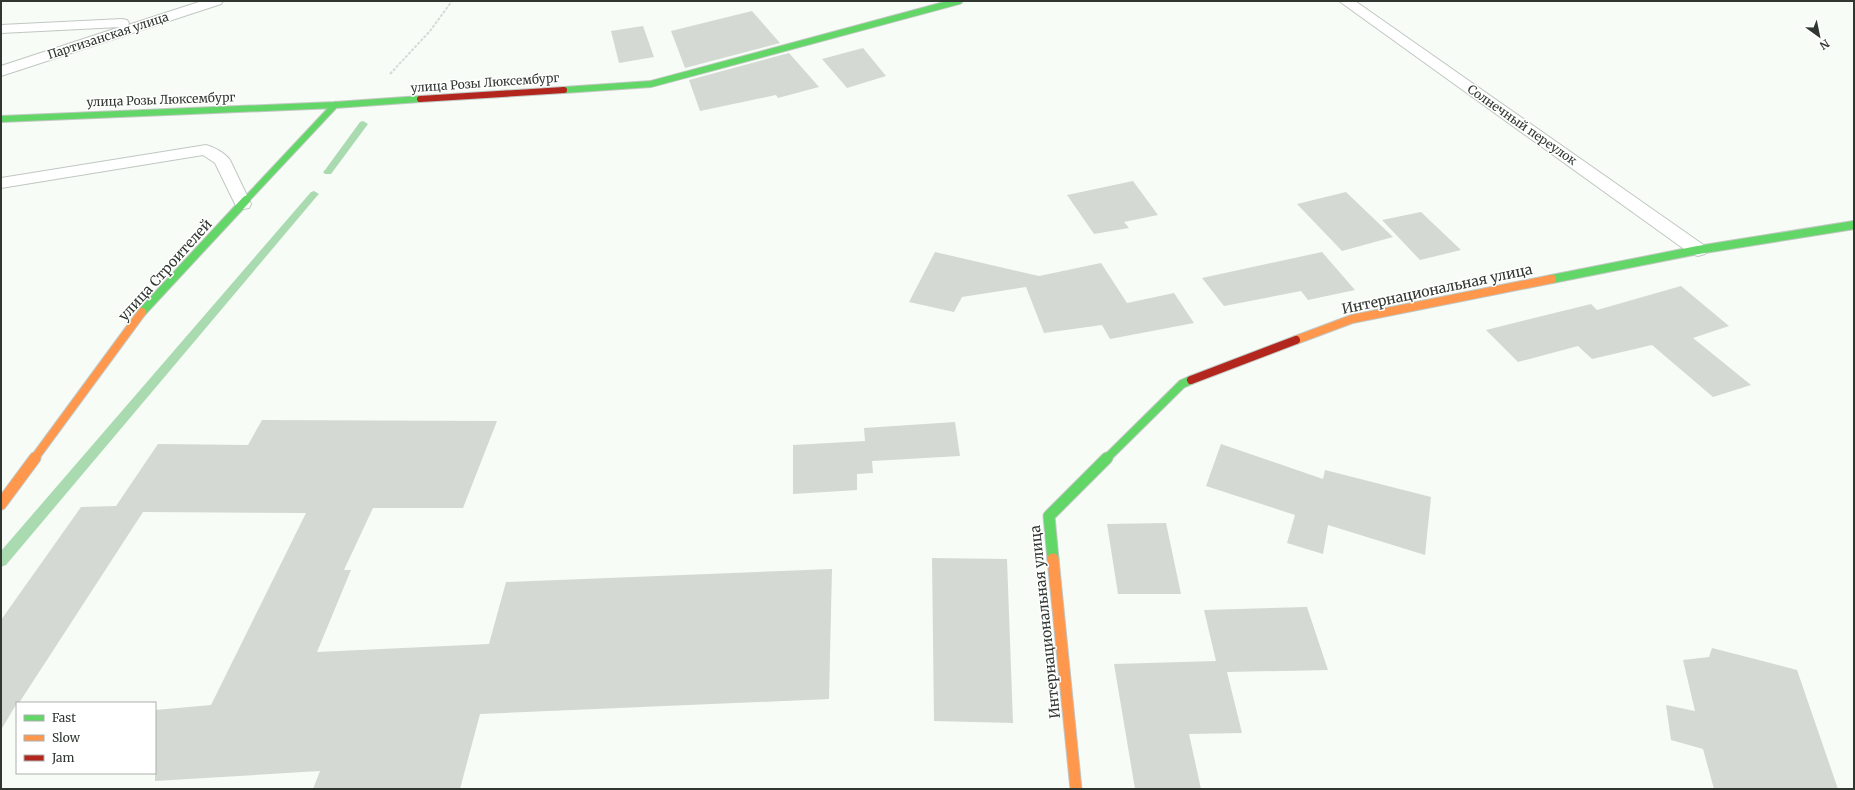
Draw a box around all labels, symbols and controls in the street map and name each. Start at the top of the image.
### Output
street label: Партизанская улица [45,9,171,62]
north arrow [1799,16,1839,56]
text: N [1817,36,1832,53]
street label: улица Розы Люксембург [410,70,560,95]
street label: Солнечный переулок [1465,81,1580,168]
street label: улица Розы Люксембург [86,89,236,110]
street label: улица Строителей [114,215,216,325]
street label: Интернациональная улица [1340,260,1534,318]
street label: Интернациональная улица [1026,524,1064,720]
legend [16,702,156,774]
text: Fast [52,710,76,725]
text: Slow [52,730,81,745]
text: Jam [51,750,75,765]

